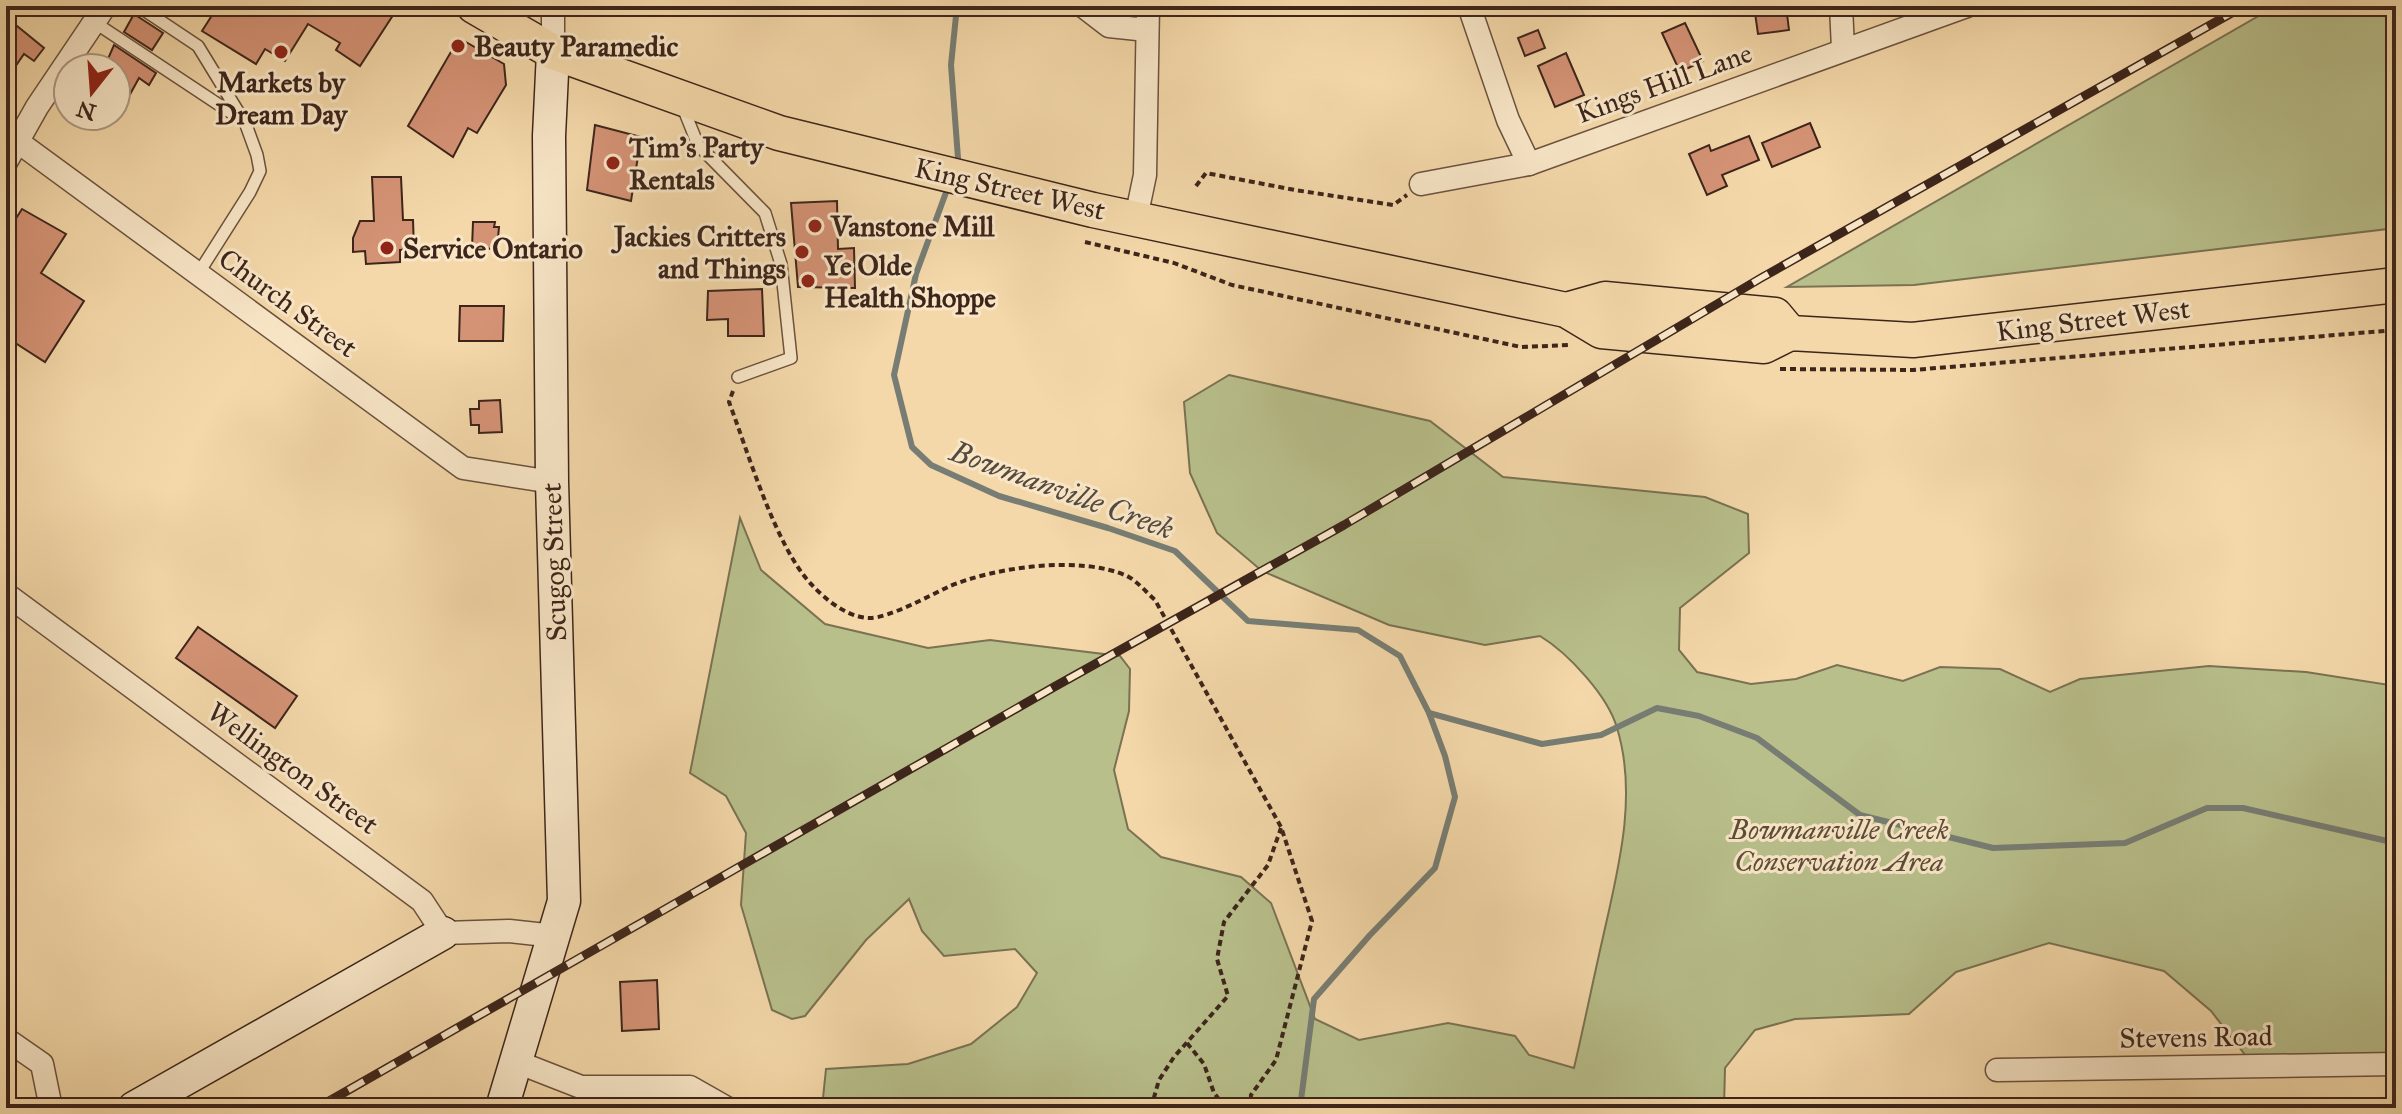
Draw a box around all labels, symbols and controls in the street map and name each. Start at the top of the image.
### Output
place label: Beauty Paramedic [474,29,678,64]
street label: Kings Hill Lane [1571,35,1757,131]
marker: Beauty Paramedic [449,37,467,55]
marker: Markets by Dream Day [272,43,290,61]
north arrow [52,52,132,132]
place label: Markets by Dream Day [215,65,348,132]
text: N [73,95,99,126]
place label: Tim's Party Rentals [629,130,764,197]
street label: King Street West [911,150,1109,228]
marker: Tim's Party Rentals [604,154,622,172]
place label: Vanstone Mill [830,209,995,244]
marker: Vanstone Mill [806,217,824,235]
place label: Jackies Critters and Things [610,219,786,286]
place label: Service Ontario [403,231,583,266]
marker: Service Ontario [378,239,396,257]
street label: Church Street [212,241,364,365]
marker: Jackies Critters and Things [793,243,811,261]
place label: Ye Olde Health Shoppe [823,248,996,315]
marker: Ye Olde Health Shoppe [799,272,817,290]
street label: King Street West [1994,291,2192,349]
water label: Bowmanville Creek [944,432,1178,547]
street label: Scugog Street [534,482,574,642]
street label: Wellington Street [201,694,386,842]
park label: Bowmanville Creek Conservation Area [1727,812,1949,879]
street label: Stevens Road [2119,1018,2273,1056]

